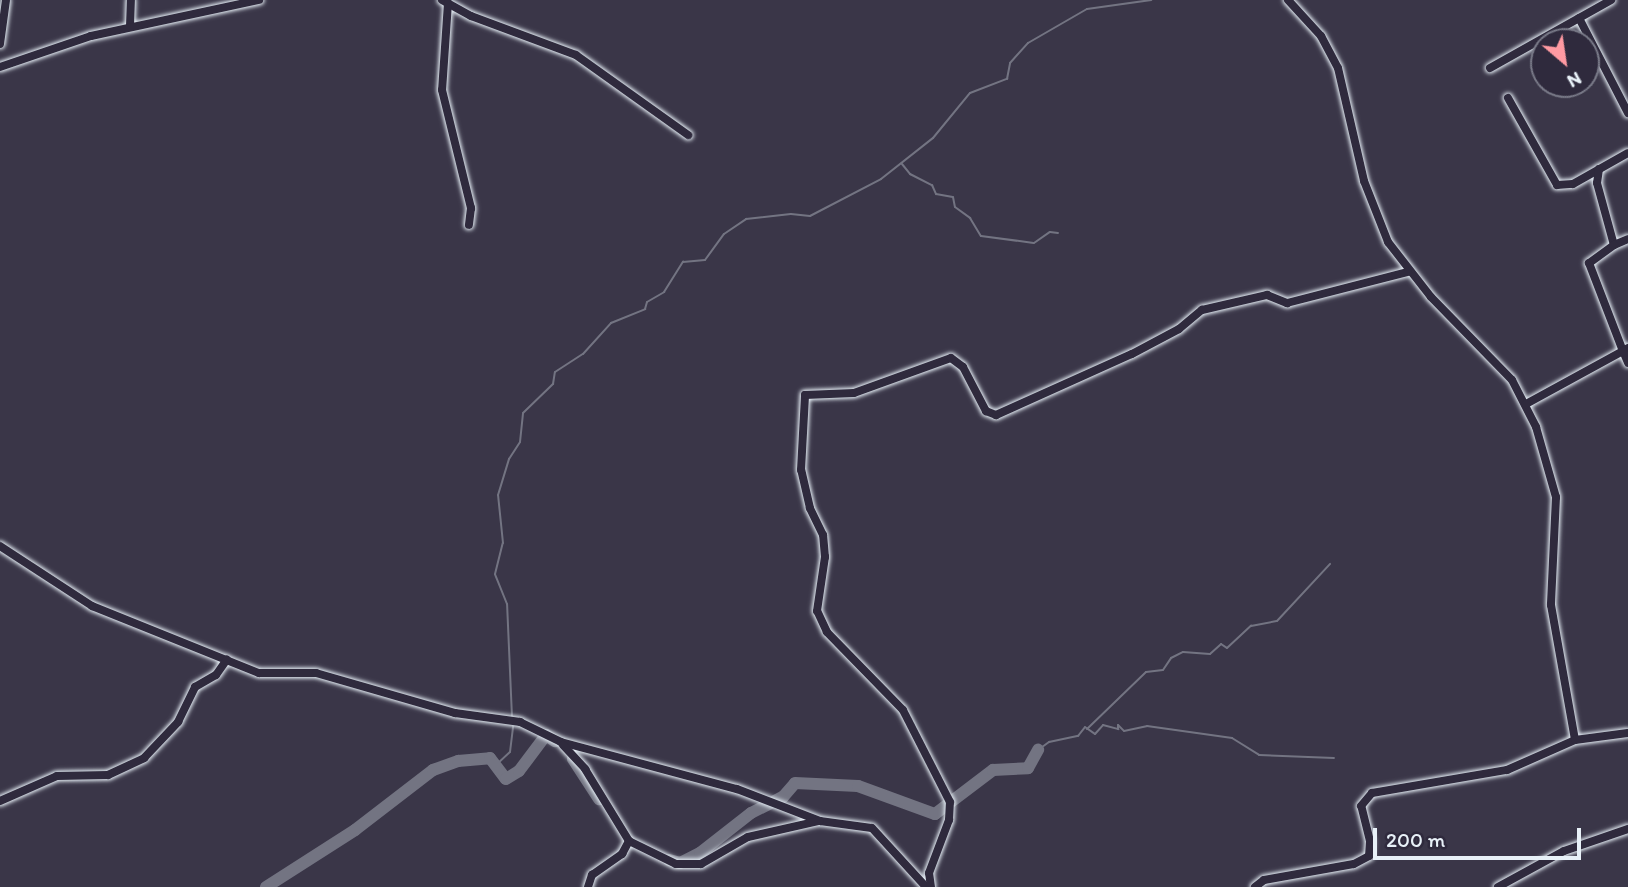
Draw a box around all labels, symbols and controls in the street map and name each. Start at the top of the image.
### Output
north arrow [1530,28,1600,98]
text: N [1563,67,1586,93]
scale bar [1376,814,1584,858]
text: 200 m [1386,827,1445,852]

